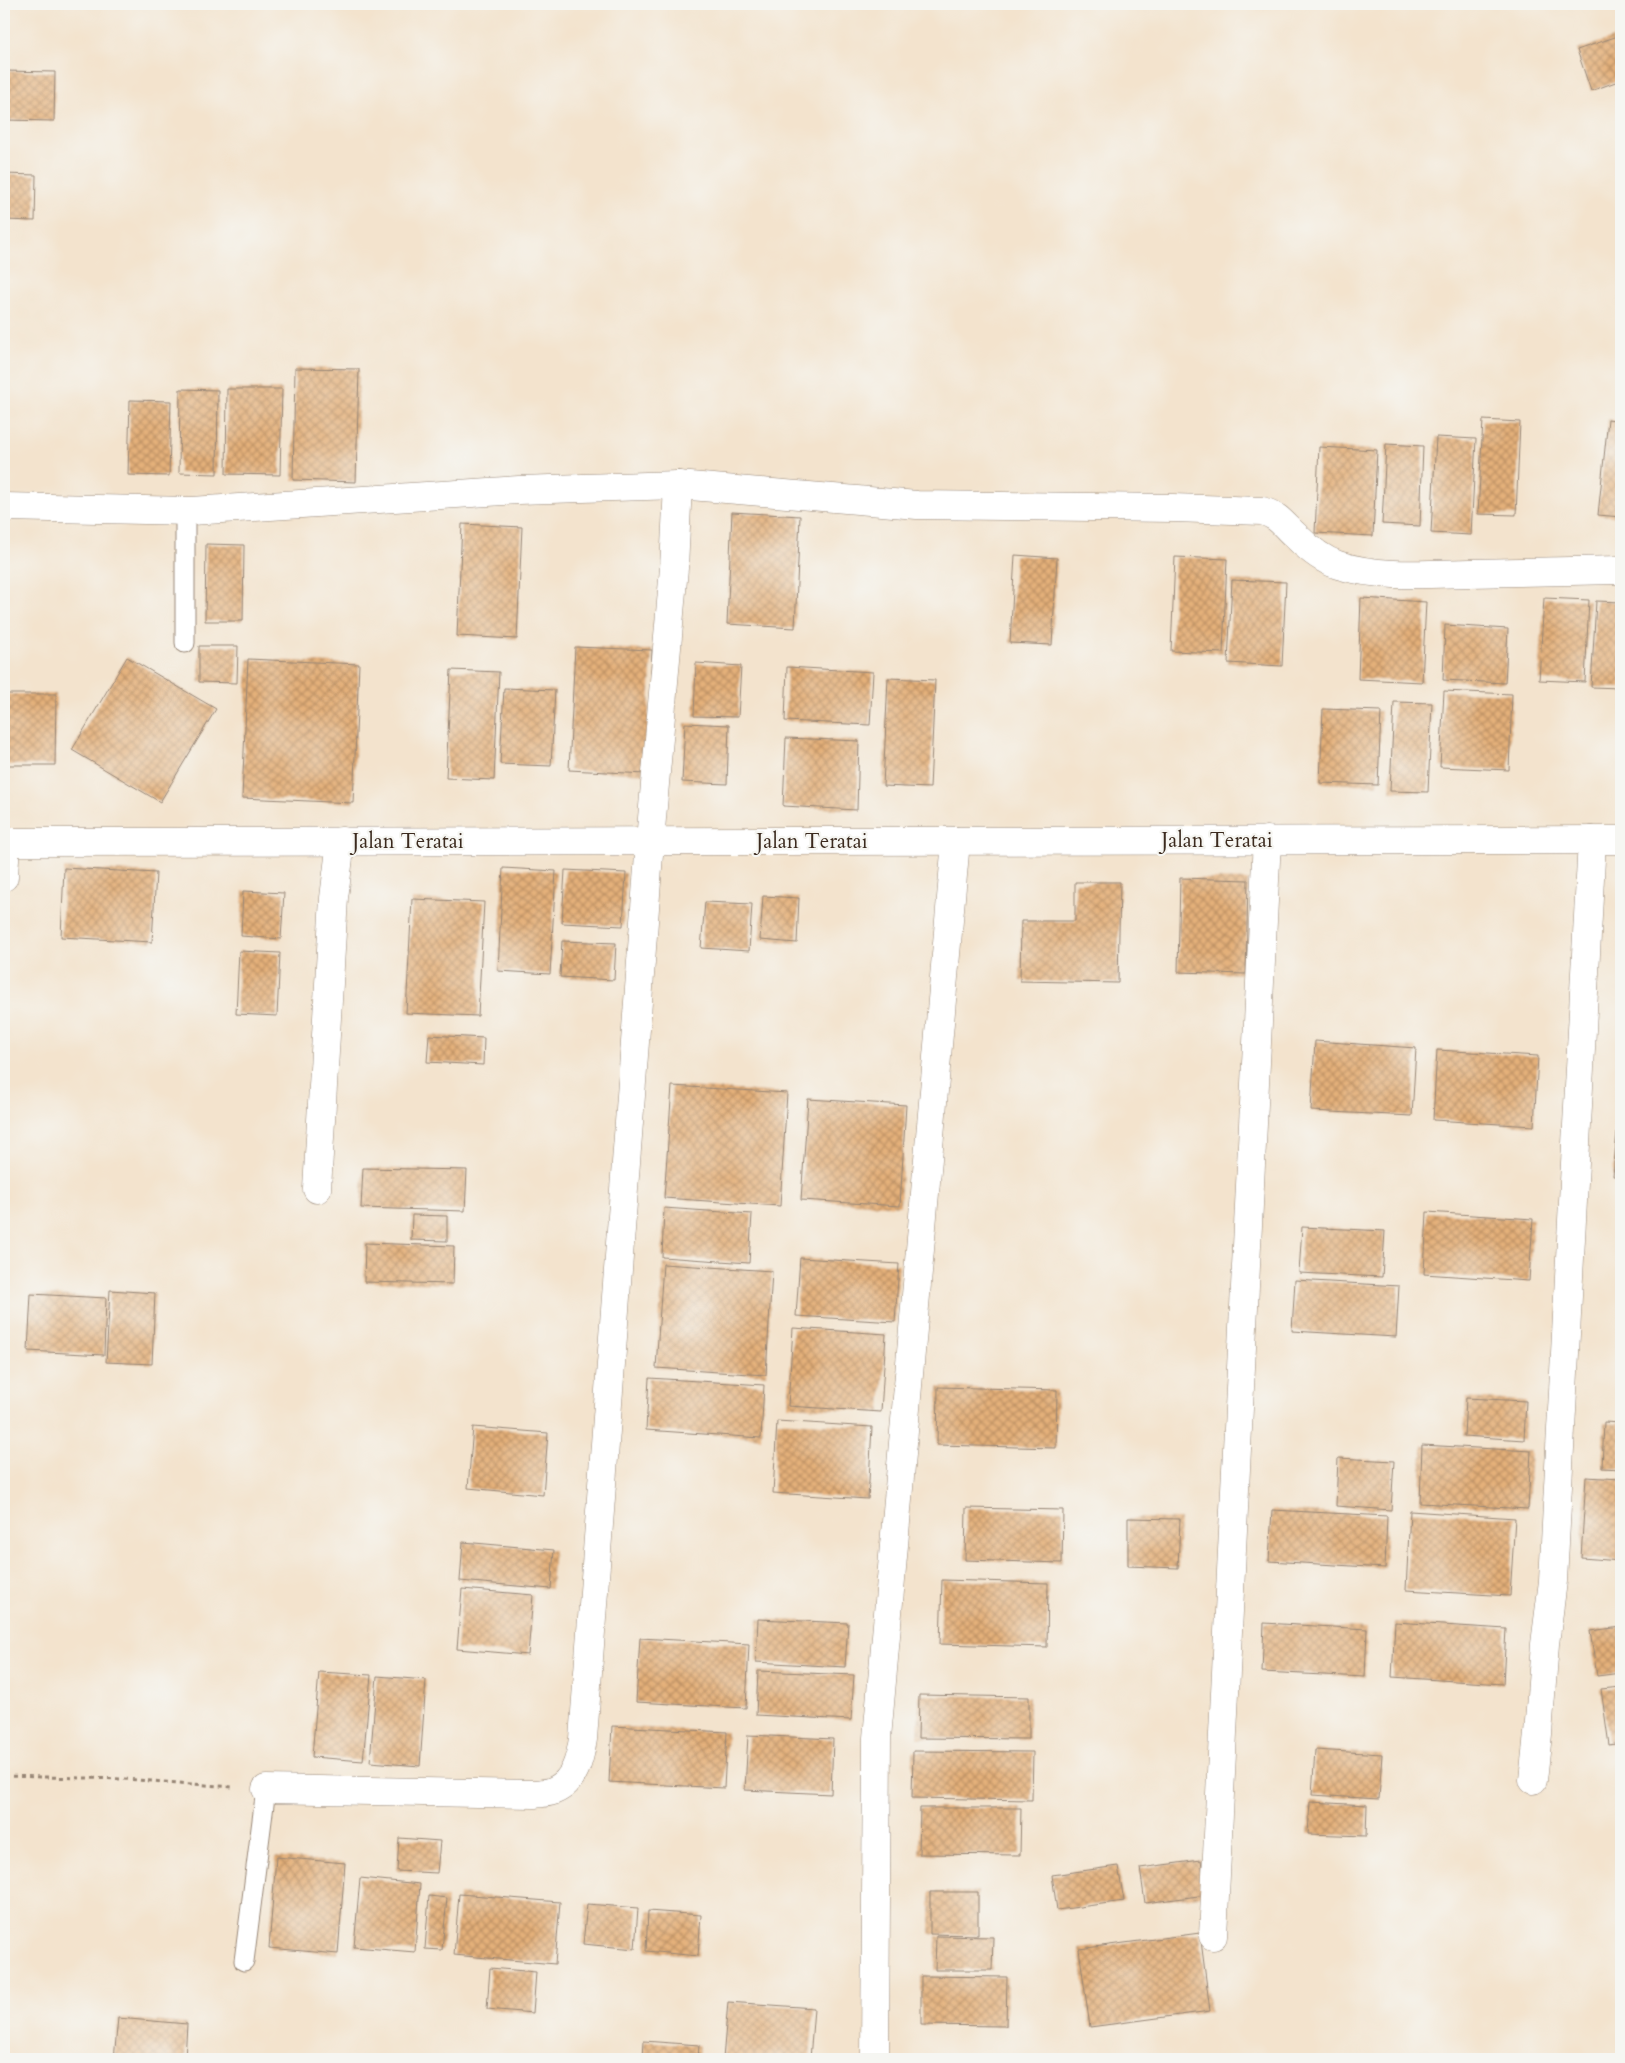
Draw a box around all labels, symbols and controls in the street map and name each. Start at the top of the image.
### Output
street label: Jalan Teratai [1158,826,1273,855]
street label: Jalan Teratai [349,827,464,856]
street label: Jalan Teratai [753,827,868,856]

